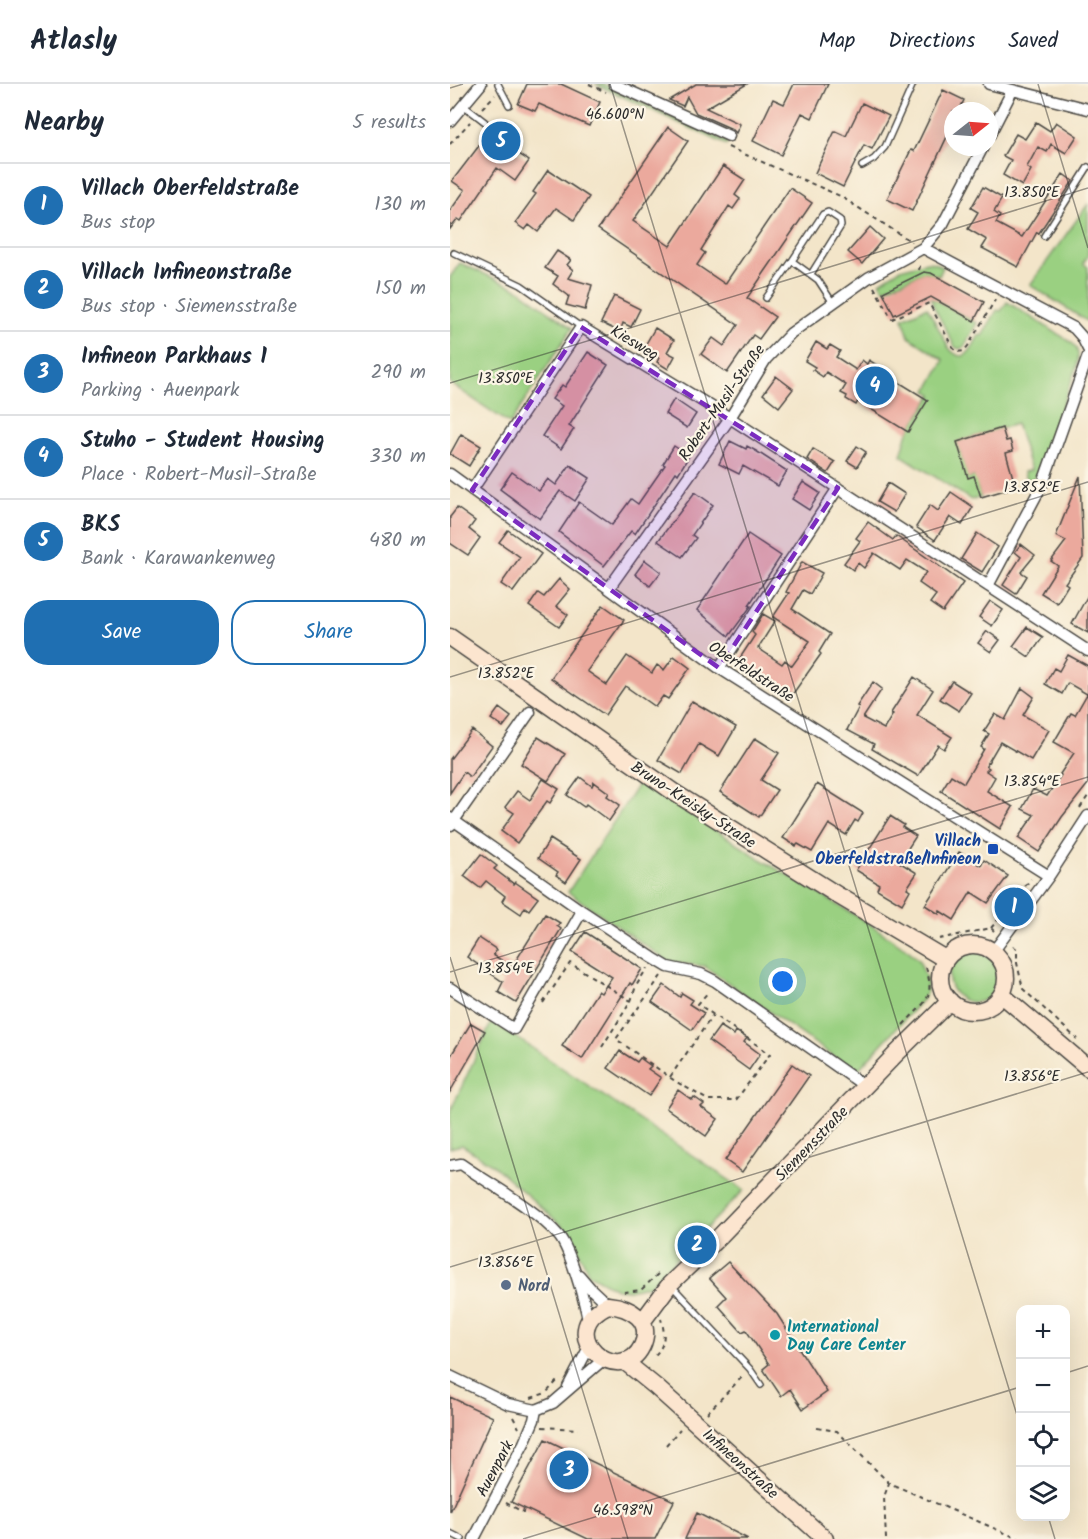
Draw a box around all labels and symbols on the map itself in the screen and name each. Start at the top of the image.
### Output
north arrow [944,102,998,156]
text: 46.600°N [586,103,644,127]
pin: 5 [482,118,520,164]
text: 13.850°E [1004,181,1061,205]
street label: Kiesweg [605,319,663,368]
street label: Robert-Musil-Straße [673,339,772,466]
pin: 4 [856,364,894,408]
text: 13.850°E [478,367,535,391]
text: 13.852°E [1004,476,1061,500]
street label: Oberfeldstraße [703,635,799,709]
text: 13.852°E [478,662,535,686]
street label: Bruno-Kreisky-Straße [625,755,761,855]
text: 13.854°E [1004,770,1061,794]
place label: Villach Oberfeldstraße/Infineon [815,829,981,872]
marker: Villach Oberfeldstraße/Infineon [986,842,1000,856]
pin: 1 [994,884,1034,930]
text: 13.854°E [478,957,535,981]
your location [768,967,797,996]
text: 13.856°E [1004,1065,1061,1089]
street label: Siemensstraße [769,1100,855,1188]
pin: 2 [678,1222,716,1268]
text: 13.856°E [478,1251,535,1275]
place label: Nord [518,1274,550,1299]
marker: Nord [499,1278,513,1292]
place label: International Day Care Center [787,1315,907,1358]
marker: International Day Care Center [768,1328,782,1342]
street label: Infineonstraße [696,1423,784,1505]
street label: Auenpark [470,1435,521,1502]
pin: 3 [550,1448,588,1492]
text: 46.598°N [593,1499,653,1523]

